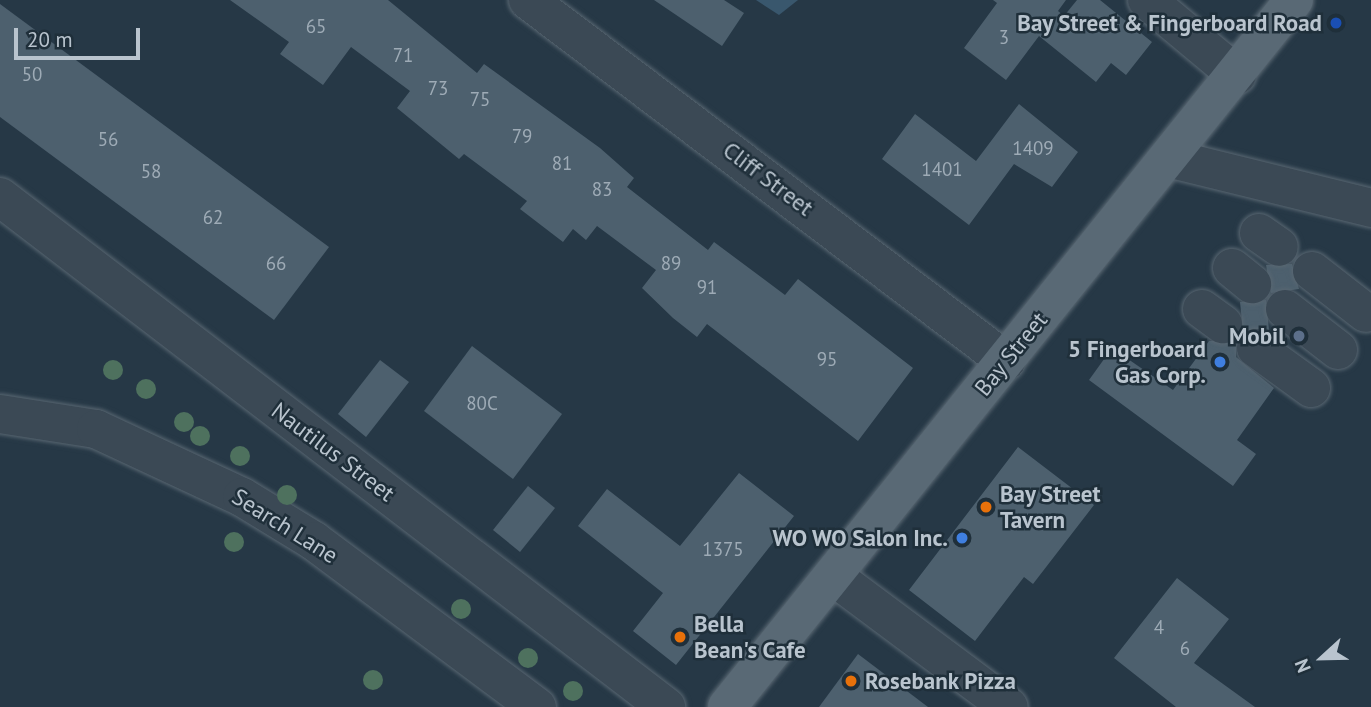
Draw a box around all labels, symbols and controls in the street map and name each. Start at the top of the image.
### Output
place label: Bay Street & Fingerboard Road [1016,9,1322,37]
scale bar [18,14,144,58]
marker: Bay Street & Fingerboard Road [1328,15,1344,31]
house number: 65 [306,16,326,38]
text: 20 m [27,26,73,53]
house number: 3 [999,27,1009,49]
house number: 71 [393,45,413,67]
house number: 50 [22,64,42,86]
house number: 73 [428,78,448,100]
house number: 75 [470,89,490,111]
house number: 79 [512,126,532,148]
house number: 56 [98,129,118,151]
street label: Cliff Street [718,136,818,222]
house number: 1409 [1012,138,1054,160]
house number: 81 [552,153,572,175]
house number: 1401 [921,159,963,181]
house number: 58 [141,161,161,183]
house number: 83 [592,179,612,201]
house number: 62 [203,207,223,229]
house number: 66 [266,253,286,275]
house number: 89 [661,253,681,275]
house number: 91 [697,277,717,299]
street label: Bay Street [969,306,1053,402]
place label: Mobil [1229,322,1285,350]
marker: Mobil [1291,328,1307,344]
place label: 5 Fingerboard Gas Corp. [1068,335,1206,389]
house number: 95 [817,349,837,371]
marker: 5 Fingerboard Gas Corp. [1212,354,1228,370]
house number: 80C [466,393,498,415]
street label: Nautilus Street [266,397,400,507]
place label: Bay Street Tavern [1000,480,1101,534]
street label: Search Lane [227,483,343,569]
marker: Bay Street Tavern [978,499,994,515]
place label: WO WO Salon Inc. [771,524,948,552]
marker: WO WO Salon Inc. [954,530,970,546]
house number: 1375 [702,539,744,561]
place label: Bella Bean's Cafe [694,610,806,664]
house number: 4 [1154,617,1164,639]
north arrow [1287,623,1357,693]
marker: Bella Bean's Cafe [672,629,688,645]
house number: 6 [1180,638,1190,660]
text: N [1289,656,1316,676]
place label: Rosebank Pizza [865,667,1017,695]
marker: Rosebank Pizza [843,673,859,689]

